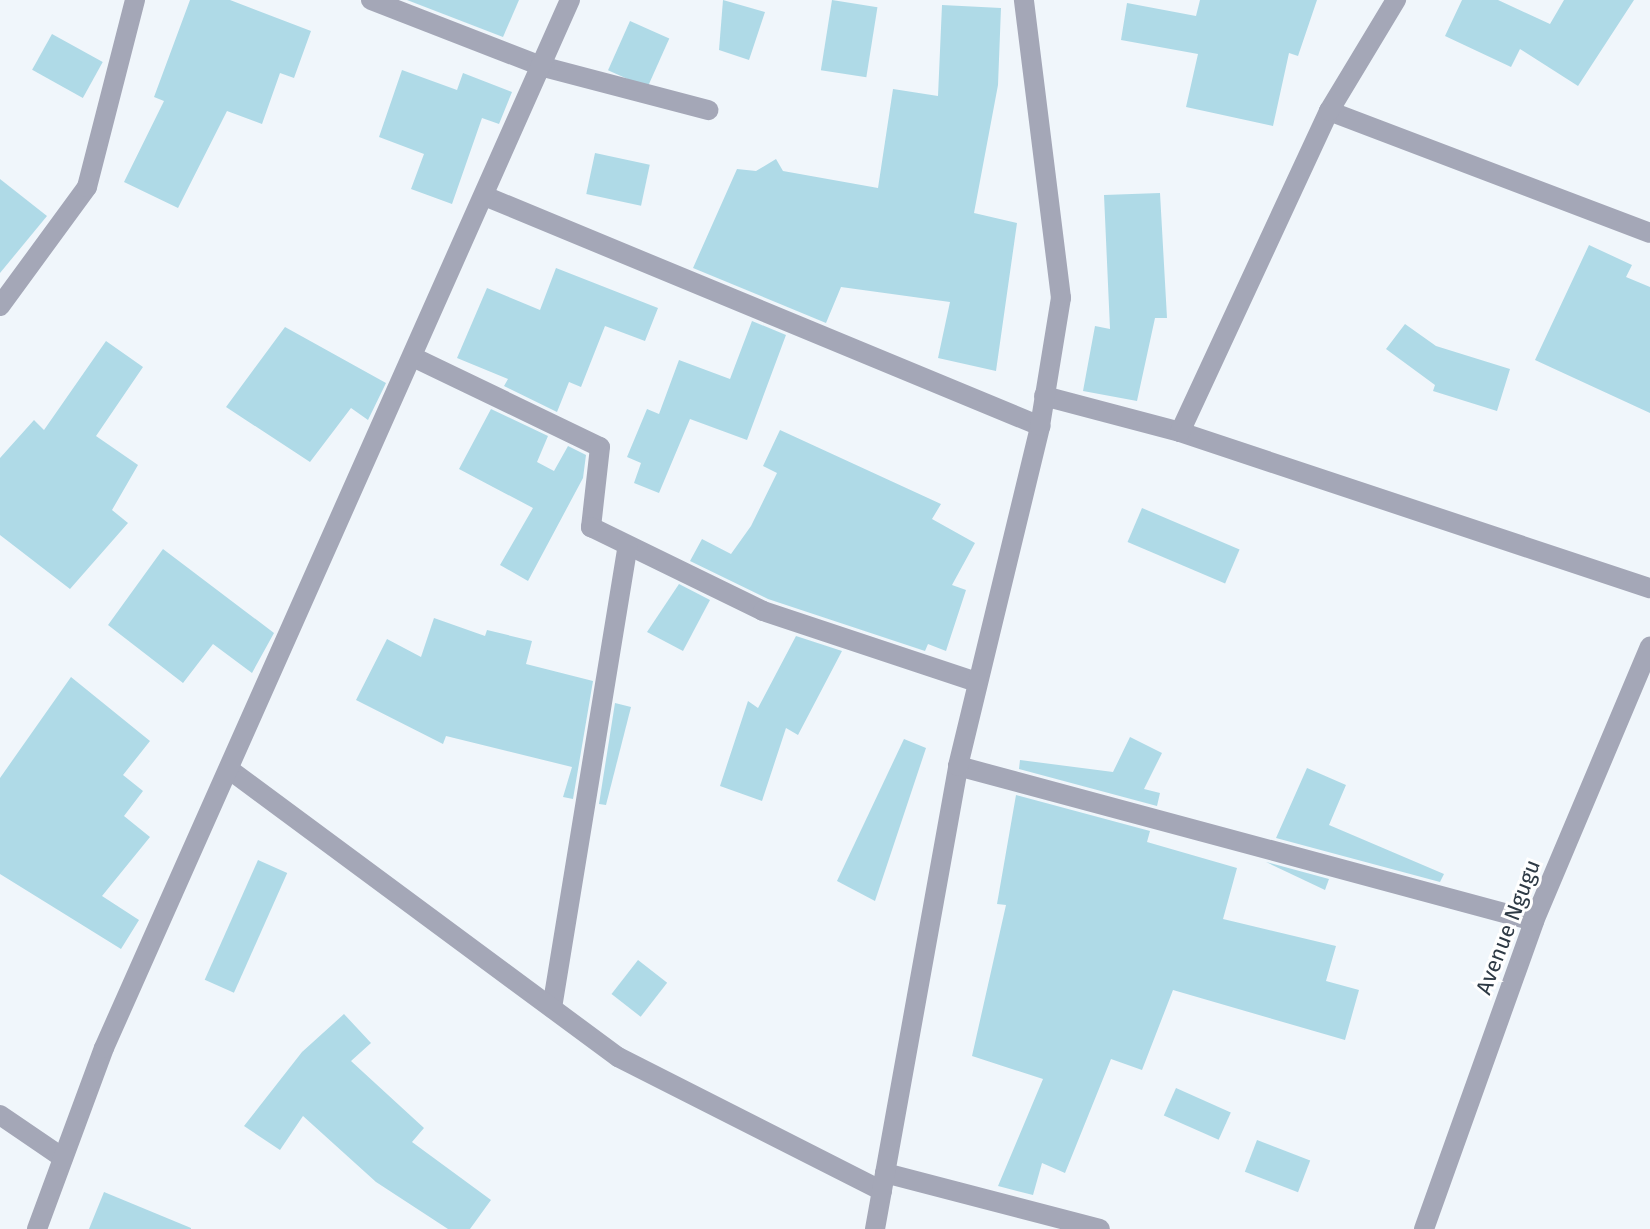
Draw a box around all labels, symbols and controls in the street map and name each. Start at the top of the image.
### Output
street label: Avenue Ngugu [1470,856,1546,998]

